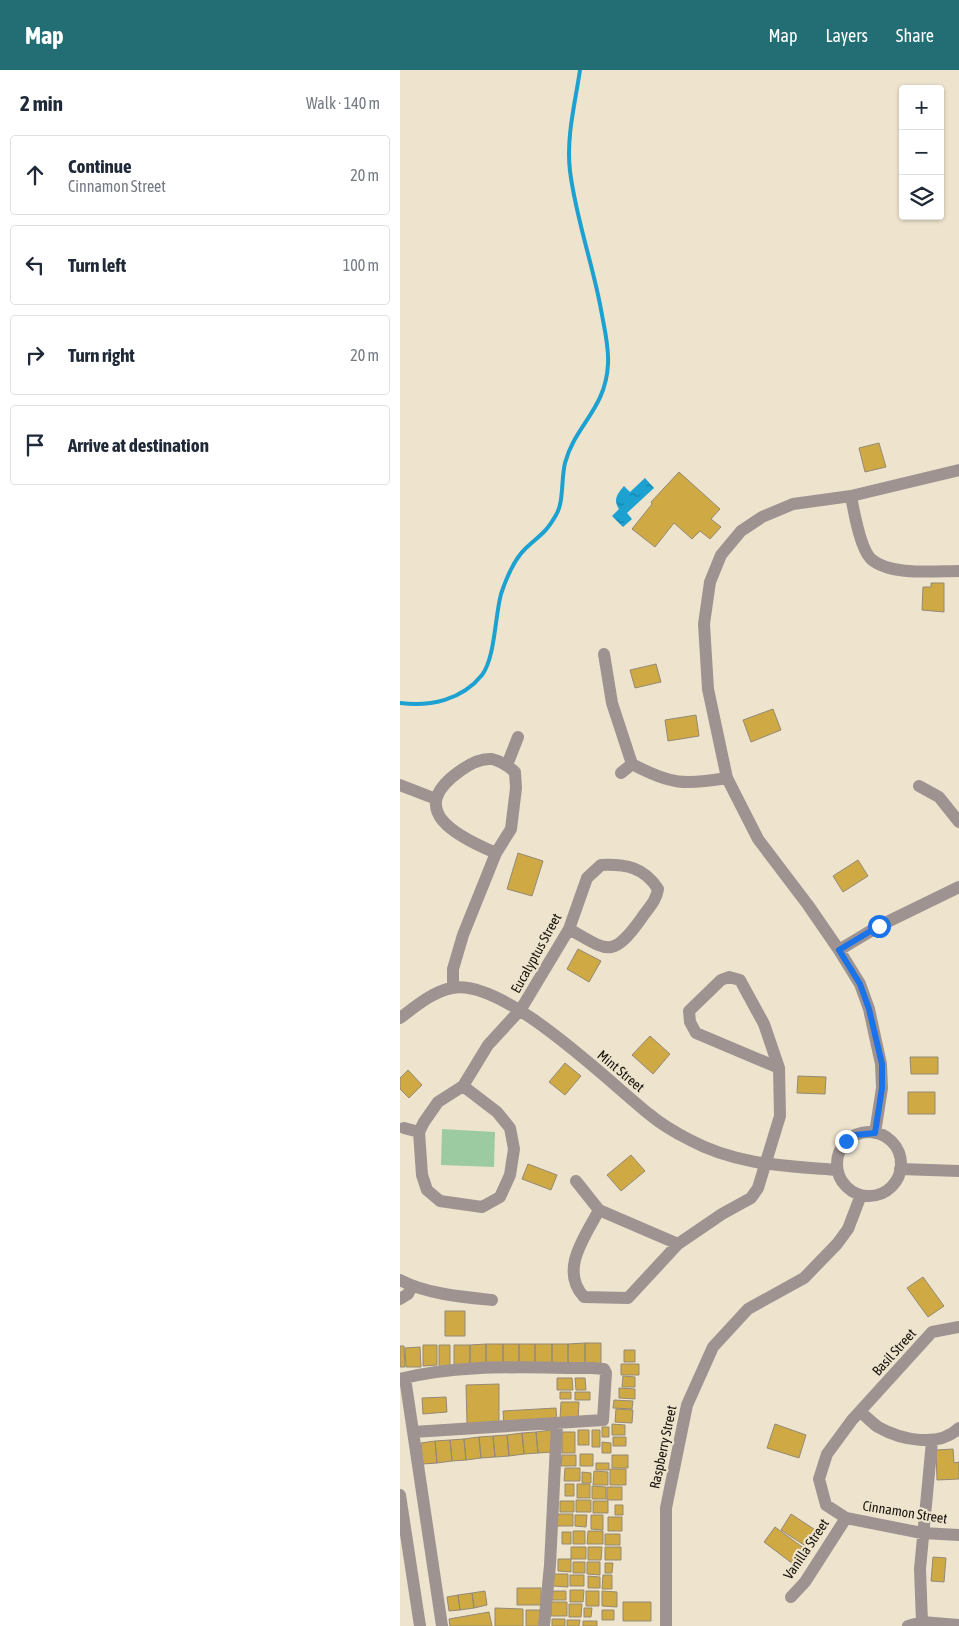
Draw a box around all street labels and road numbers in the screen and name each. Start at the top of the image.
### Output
street label: Eucalyptus Street [507,910,565,996]
street label: Mint Street [594,1047,648,1095]
street label: Basil Street [869,1325,919,1379]
street label: Raspberry Street [646,1404,680,1490]
street label: Cinnamon Street [861,1497,949,1527]
street label: Vanilla Street [780,1516,832,1582]

